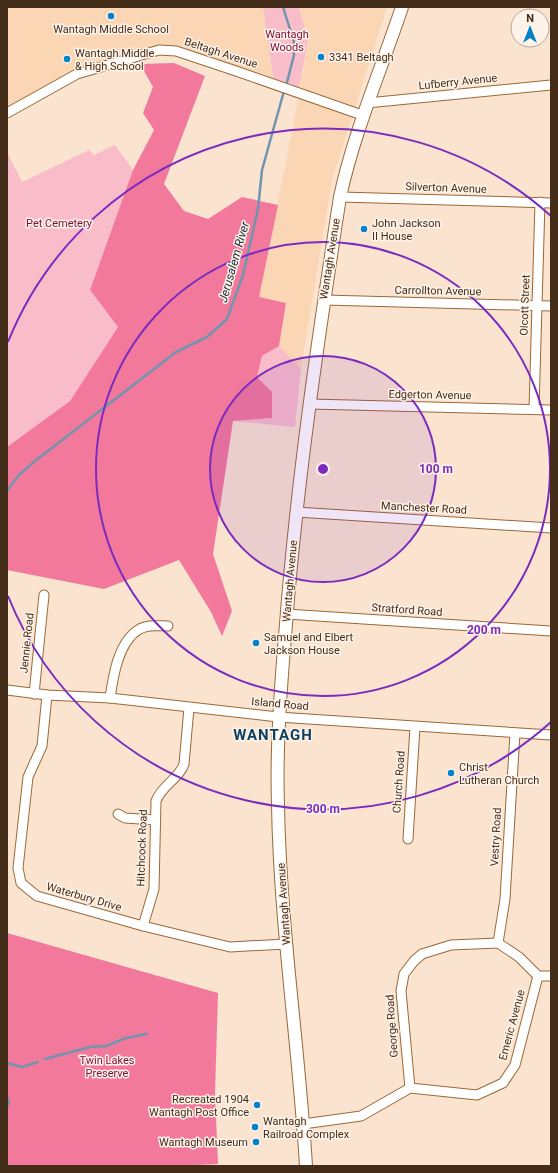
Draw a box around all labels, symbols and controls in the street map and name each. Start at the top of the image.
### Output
north arrow [510,8,550,48]
marker: Wantagh Middle School [106,11,116,21]
text: N [526,12,534,25]
place label: Wantagh Middle School [53,23,169,36]
park label: Wantagh Woods [265,28,309,54]
street label: Beltagh Avenue [183,35,259,71]
place label: Wantagh Middle & High School [75,47,155,73]
place label: 3341 Beltagh [329,51,394,64]
marker: 3341 Beltagh [316,52,326,62]
marker: Wantagh Middle & High School [62,54,72,64]
street label: Lufberry Avenue [418,71,498,93]
street label: Silverton Avenue [405,180,487,196]
park label: Pet Cemetery [26,217,93,230]
street label: Wantagh Avenue [317,217,343,301]
place label: John Jackson II House [372,217,441,243]
water label: Jerusalem River [216,219,252,304]
marker: John Jackson II House [359,224,369,234]
street label: Olcott Street [517,274,533,336]
street label: Carrollton Avenue [395,284,482,298]
street label: Edgerton Avenue [388,388,472,402]
centre of rings [316,462,330,476]
text: 100 m [419,462,453,476]
street label: Manchester Road [381,499,467,517]
street label: Wantagh Avenue [280,539,300,622]
street label: Stratford Road [371,601,443,619]
street label: Jennie Road [17,612,37,674]
text: 200 m [467,623,501,637]
place label: Samuel and Elbert Jackson House [264,631,353,657]
marker: Samuel and Elbert Jackson House [251,638,261,648]
street label: Island Road [251,695,309,713]
district label: WANTAGH [233,726,313,744]
street label: Church Road [390,750,408,814]
place label: Christ Lutheran Church [459,761,539,787]
marker: Christ Lutheran Church [446,768,456,778]
text: 300 m [306,802,340,816]
street label: Vestry Road [488,807,504,867]
street label: Hitchcock Road [134,809,150,887]
street label: Wantagh Avenue [275,862,293,945]
street label: Waterbury Drive [45,880,123,914]
street label: Emeric Avenue [496,988,528,1062]
street label: George Road [383,994,401,1058]
park label: Twin Lakes Preserve [80,1054,135,1080]
place label: Recreated 1904 Wantagh Post Office [149,1093,249,1119]
marker: Recreated 1904 Wantagh Post Office [252,1100,262,1110]
place label: Wantagh Railroad Complex [263,1115,350,1141]
marker: Wantagh Railroad Complex [250,1122,260,1132]
place label: Wantagh Museum [159,1136,248,1149]
marker: Wantagh Museum [251,1137,261,1147]

